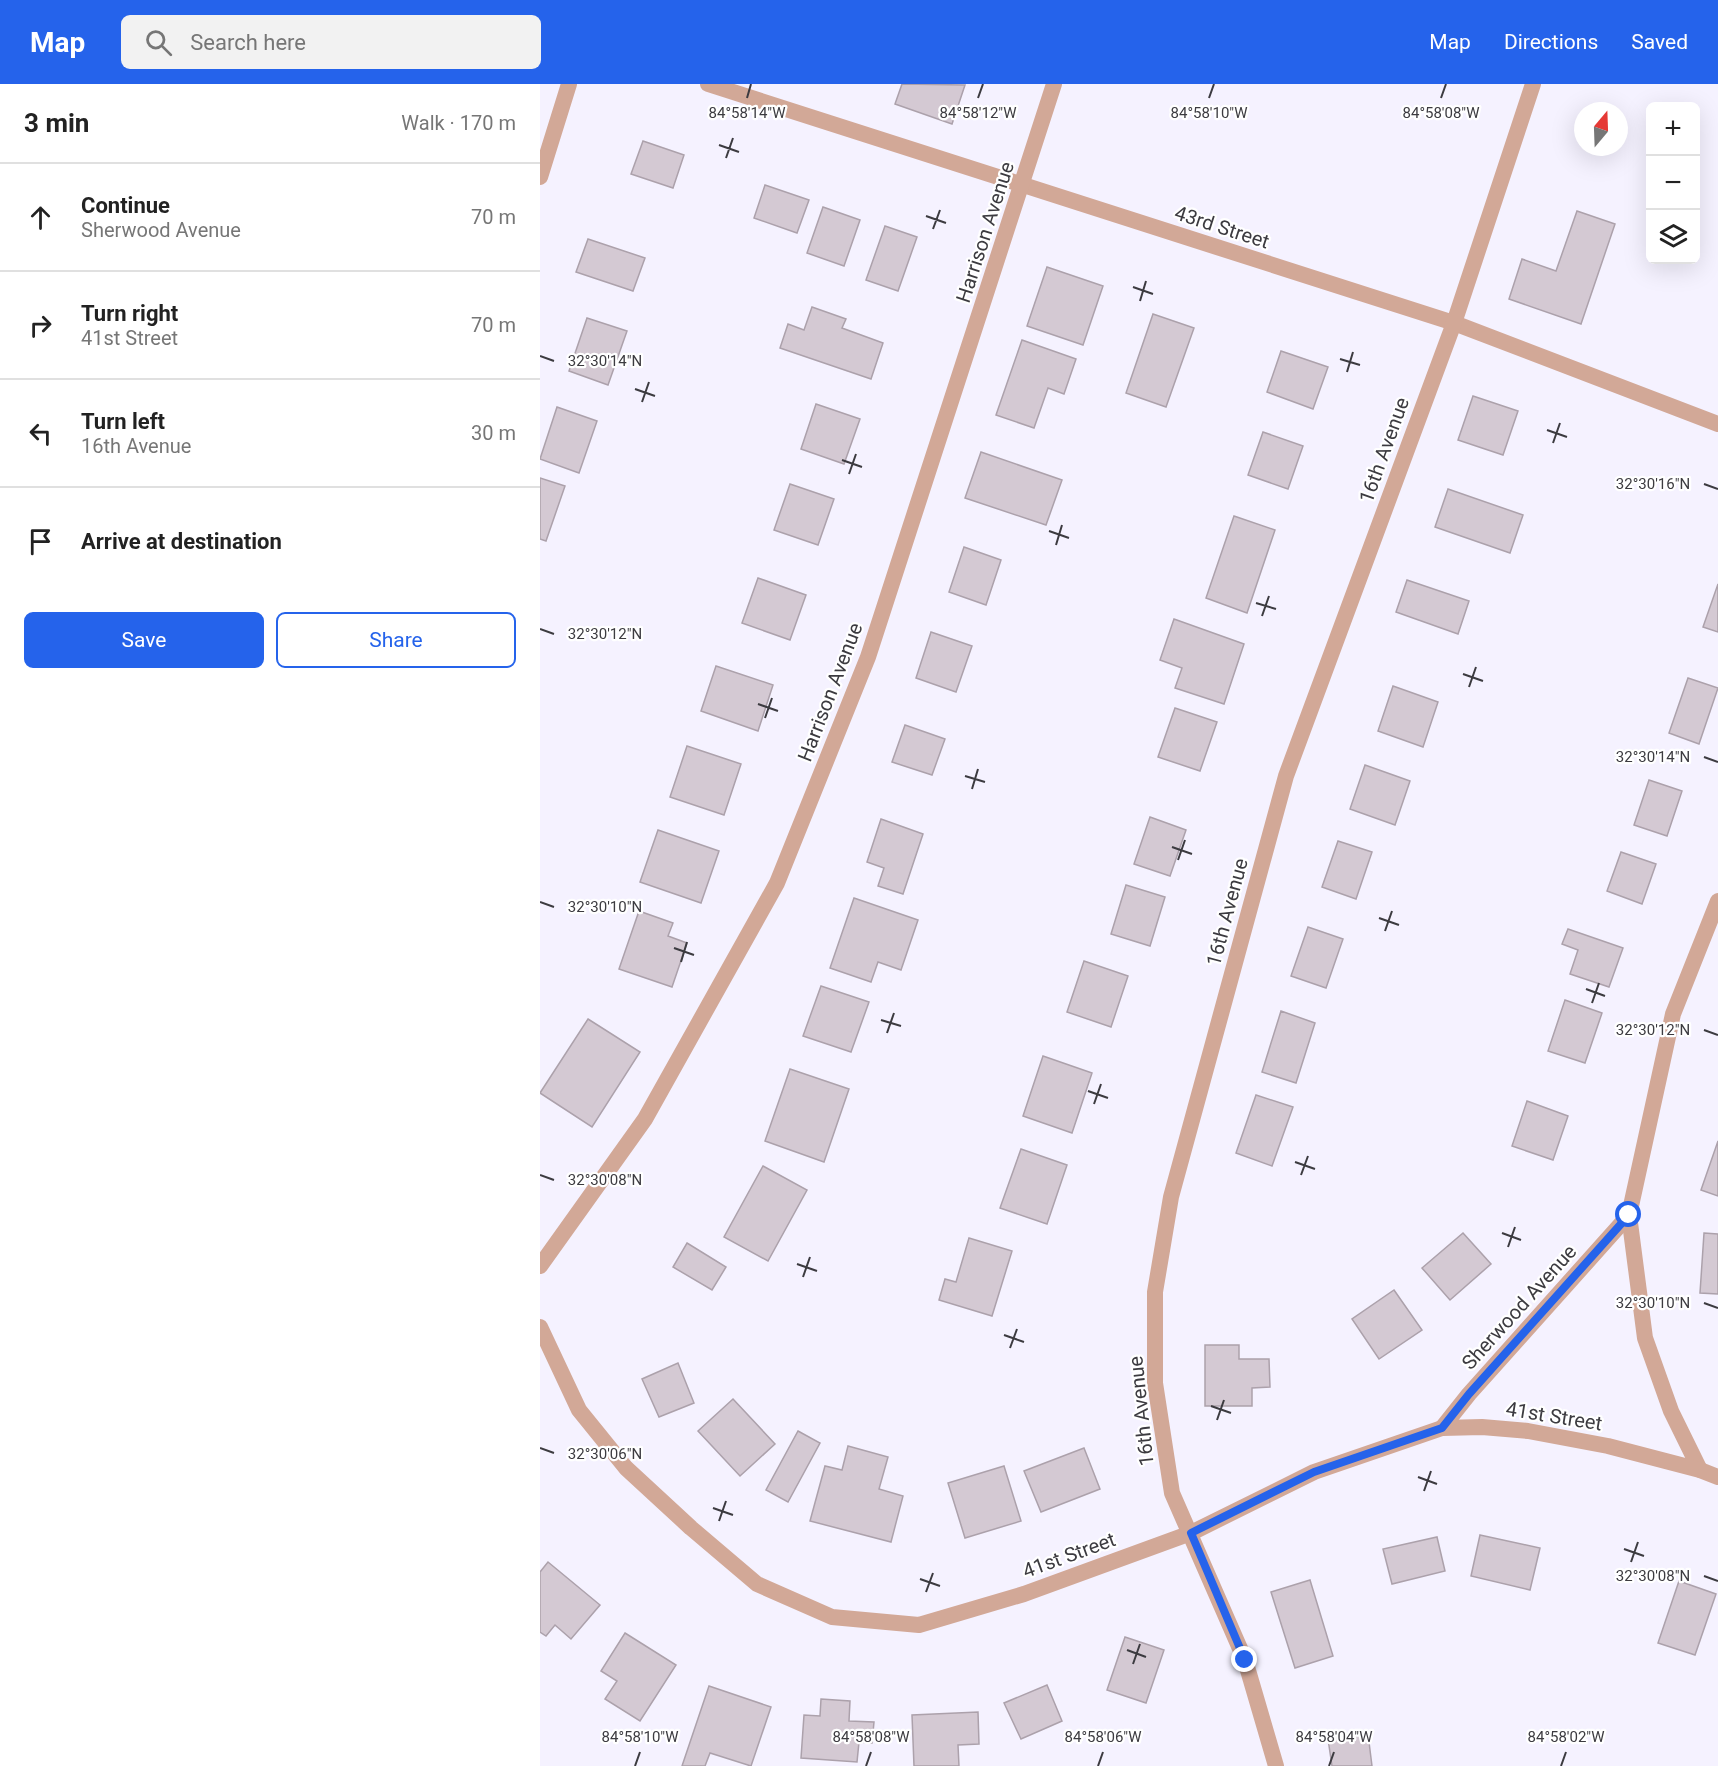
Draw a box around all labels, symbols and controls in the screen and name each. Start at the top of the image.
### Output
search box [121,15,541,69]
text: Map [30,26,85,59]
icon: search [142,26,175,59]
text: Search here [190,30,306,55]
text: Map [1429,30,1471,54]
text: Directions [1504,30,1598,54]
text: Saved [1631,30,1688,54]
north arrow [1574,102,1628,156]
map controls [1646,102,1700,264]
button: + [1646,102,1700,156]
text: 84°58'14"W [709,104,785,122]
text: 84°58'12"W [940,104,1016,122]
text: 84°58'10"W [1171,104,1247,122]
text: 84°58'08"W [1403,104,1479,122]
text: 3 min [24,108,89,138]
text: Walk · 170 m [401,111,516,135]
button: − [1646,156,1700,210]
street label: Harrison Avenue [951,159,1019,305]
text: Continue [81,193,170,218]
street label: 43rd Street [1172,200,1272,254]
icon: ahead [24,201,57,234]
text: 70 m [471,205,516,229]
button: layers [1646,210,1700,264]
text: Sherwood Avenue [81,218,241,242]
text: Turn right [81,301,178,326]
icon: right [24,309,57,342]
text: 70 m [471,313,516,337]
text: 41st Street [81,326,178,350]
text: 32°30'14"N [568,352,642,370]
street label: 16th Avenue [1354,394,1414,506]
text: Turn left [81,409,165,434]
icon: left [24,417,57,450]
text: 30 m [471,421,516,445]
text: 16th Avenue [81,434,191,458]
text: 32°30'16"N [1616,475,1690,493]
icon: arrive [24,525,57,558]
text: Arrive at destination [81,529,282,554]
button: Save [24,612,264,668]
button: Share [276,612,516,668]
street label: Harrison Avenue [793,619,867,765]
text: 32°30'12"N [568,625,642,643]
text: 32°30'14"N [1616,748,1690,766]
street label: 16th Avenue [1201,856,1253,968]
text: 32°30'10"N [568,898,642,916]
text: 32°30'12"N [1616,1021,1690,1039]
text: 32°30'08"N [568,1171,642,1189]
route start [1615,1201,1641,1227]
street label: Sherwood Avenue [1457,1240,1581,1374]
text: 32°30'10"N [1616,1294,1690,1312]
street label: 16th Avenue [1123,1355,1159,1467]
street label: 41st Street [1504,1397,1604,1435]
text: 32°30'06"N [568,1445,642,1463]
street label: 41st Street [1019,1527,1119,1583]
text: 32°30'08"N [1616,1567,1690,1585]
route end [1231,1646,1257,1672]
text: 84°58'10"W [602,1728,678,1746]
text: 84°58'08"W [833,1728,909,1746]
text: 84°58'06"W [1065,1728,1141,1746]
text: 84°58'04"W [1296,1728,1372,1746]
text: 84°58'02"W [1528,1728,1604,1746]

